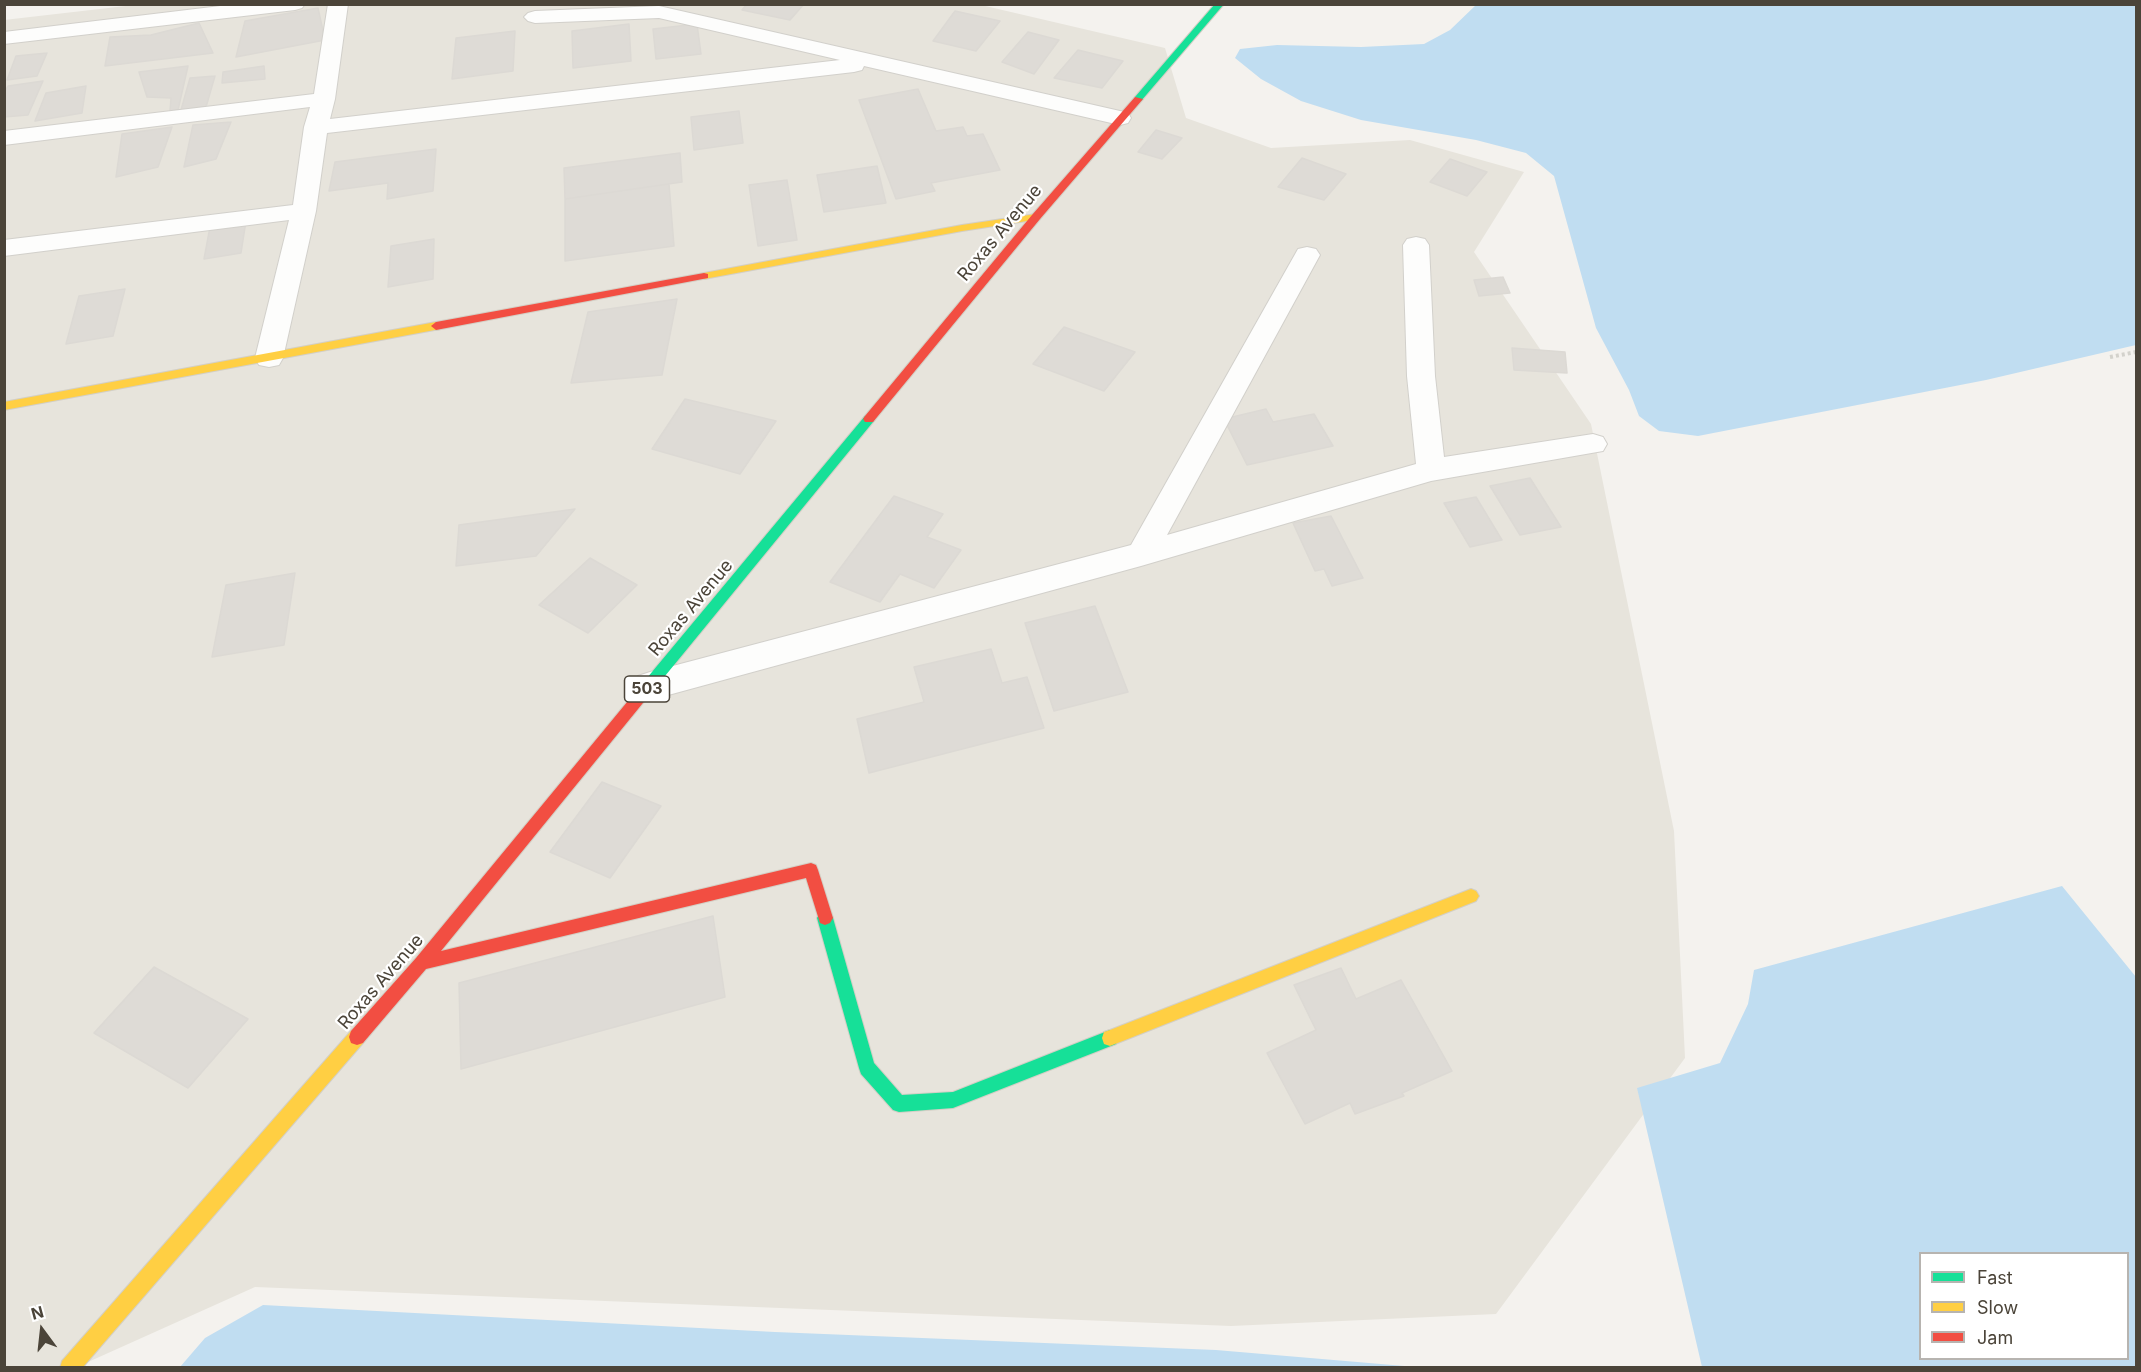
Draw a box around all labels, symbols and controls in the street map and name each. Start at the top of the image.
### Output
street label: Roxas Avenue [953,180,1047,286]
street label: Roxas Avenue [644,555,738,661]
road number: 503 [624,676,670,702]
street label: Roxas Avenue [334,930,428,1034]
legend [1919,1252,2129,1360]
text: Fast [1977,1267,2013,1288]
text: Slow [1977,1297,2018,1318]
north arrow [12,1300,72,1360]
text: N [29,1301,46,1324]
text: Jam [1977,1327,2013,1348]

